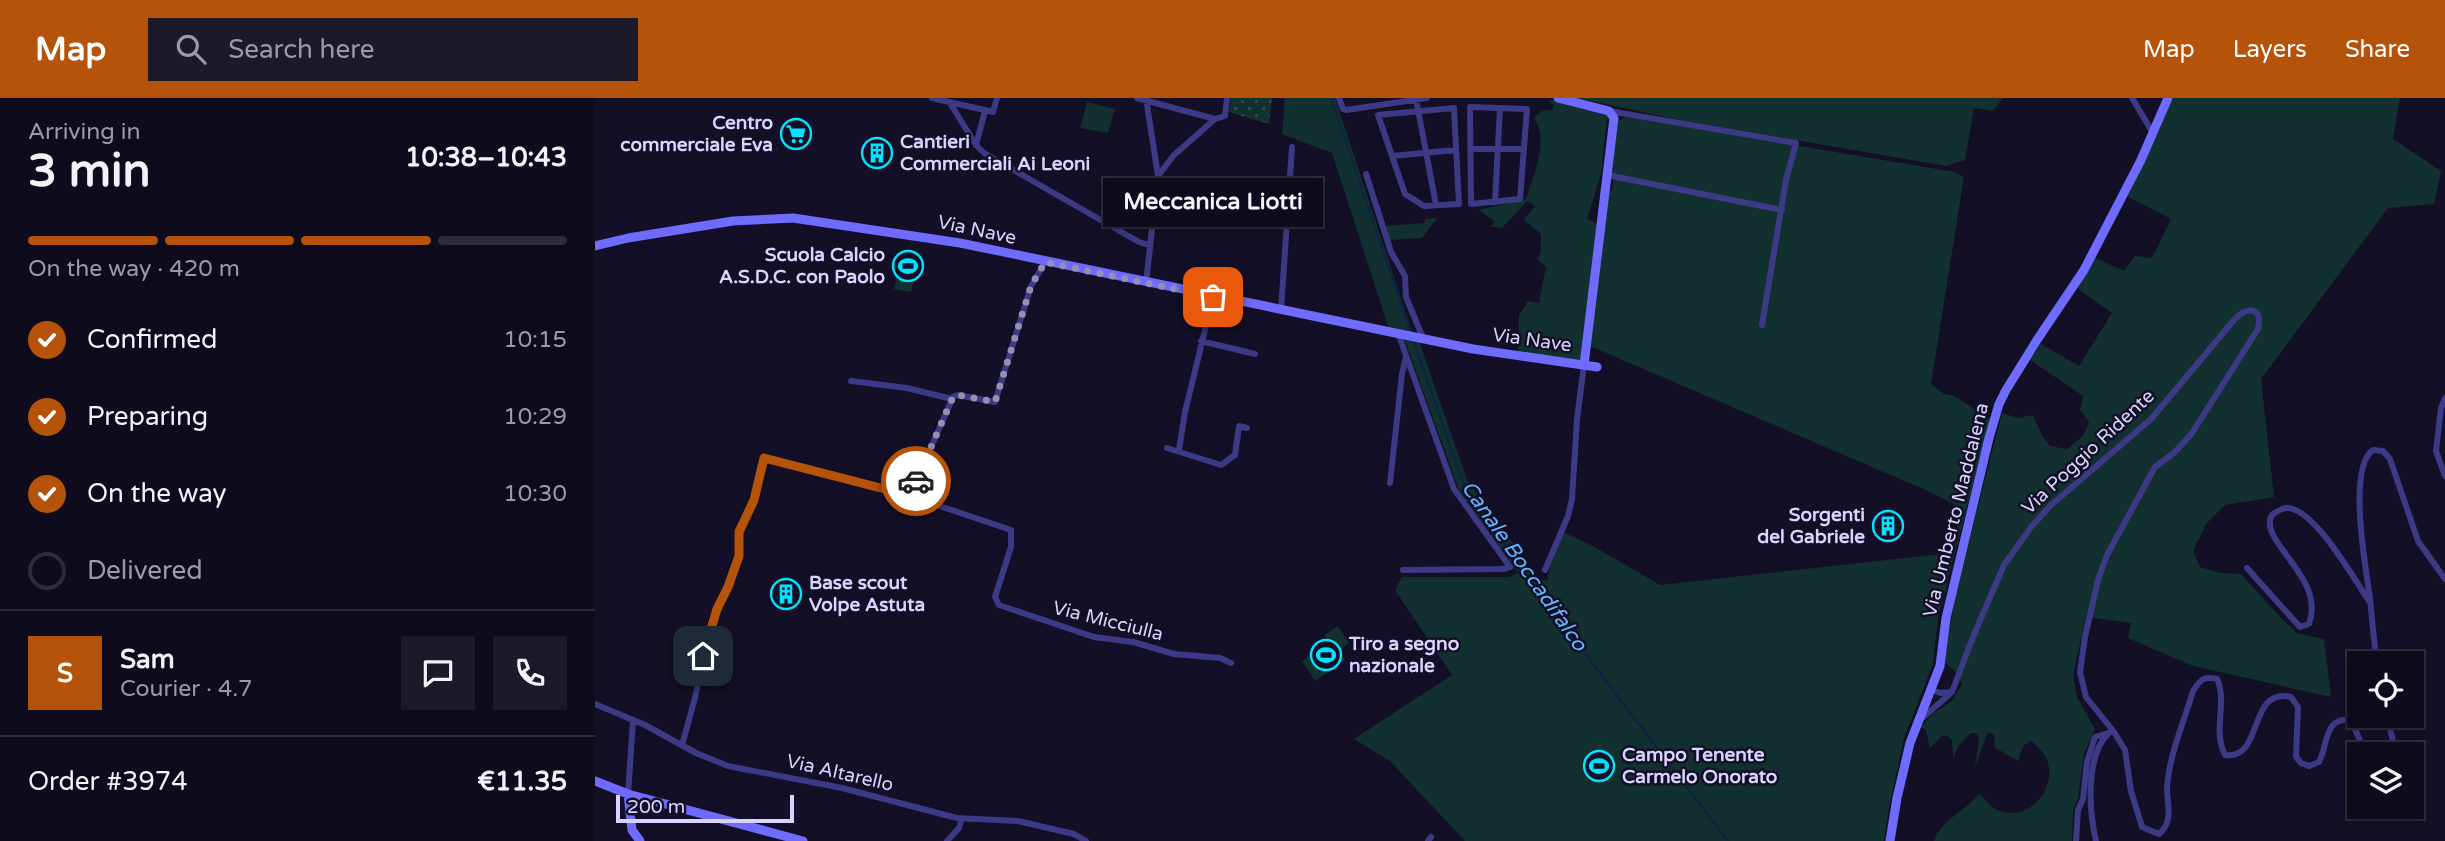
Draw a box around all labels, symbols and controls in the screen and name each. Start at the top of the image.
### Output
search box [148,18,638,81]
text: Map [35,30,106,69]
icon: search [172,30,210,68]
text: Search here [228,34,374,65]
text: Map [2143,35,2195,64]
text: Layers [2233,35,2307,64]
text: Share [2345,35,2410,64]
place label: Centro commerciale Eva [620,112,773,156]
supermarket icon: Centro commerciale Eva [779,117,813,151]
text: Arriving in [28,118,141,146]
place label: Cantieri Commerciali Ai Leoni [900,131,1090,175]
building icon: Cantieri Commerciali Ai Leoni [860,136,894,170]
text: 10:38–10:43 [405,142,567,173]
text: 3 min [28,144,151,199]
callout: Meccanica Liotti [1103,178,1323,227]
text: Meccanica Liotti [1123,188,1303,216]
street label: Via Nave [936,211,1018,249]
place label: Scuola Calcio A.S.D.C. con Paolo [719,244,885,288]
sports icon: Scuola Calcio A.S.D.C. con Paolo [891,249,925,283]
text: On the way · 420 m [28,255,240,283]
pin [1183,267,1243,327]
icon: bag [1194,278,1232,316]
icon: check [28,321,66,359]
text: Confirmed [87,324,217,355]
street label: Via Nave [1491,324,1573,356]
text: 10:15 [503,326,567,354]
street label: Via Poggio Ridente [2017,385,2159,519]
icon: check [28,398,66,436]
text: Preparing [87,401,208,432]
street label: Via Umberto Maddalena [1919,401,1993,619]
text: 10:29 [503,403,567,431]
courier [881,446,951,516]
icon: car [897,462,935,500]
icon: check [28,475,66,513]
water label: Canale Boccadifalco [1456,476,1593,657]
text: On the way [87,478,227,509]
text: 10:30 [503,480,567,508]
place label: Sorgenti del Gabriele [1757,504,1865,548]
building icon: Sorgenti del Gabriele [1871,509,1905,543]
text: Delivered [87,555,203,586]
place label: Base scout Volpe Astuta [809,572,925,617]
building icon: Base scout Volpe Astuta [769,577,803,611]
street label: Via Micciulla [1051,597,1165,645]
pin [673,626,733,686]
place label: Tiro a segno nazionale [1348,633,1459,677]
button: chat [401,636,475,710]
button: phone [493,636,567,710]
icon: home [684,637,722,675]
sports icon: Tiro a segno nazionale [1309,638,1343,672]
text: Sam [120,644,175,675]
map controls [2347,651,2424,819]
button: locate [2347,651,2424,728]
text: S [57,658,73,689]
text: Courier · 4.7 [120,675,253,703]
button: layers [2347,742,2424,819]
place label: Campo Tenente Carmelo Onorato [1622,744,1777,788]
sports icon: Campo Tenente Carmelo Onorato [1582,749,1616,783]
street label: Via Altarello [784,750,896,796]
text: Order #3974 [28,766,188,797]
text: €11.35 [477,766,567,797]
scale bar [616,792,795,824]
text: 200 m [627,796,685,818]

